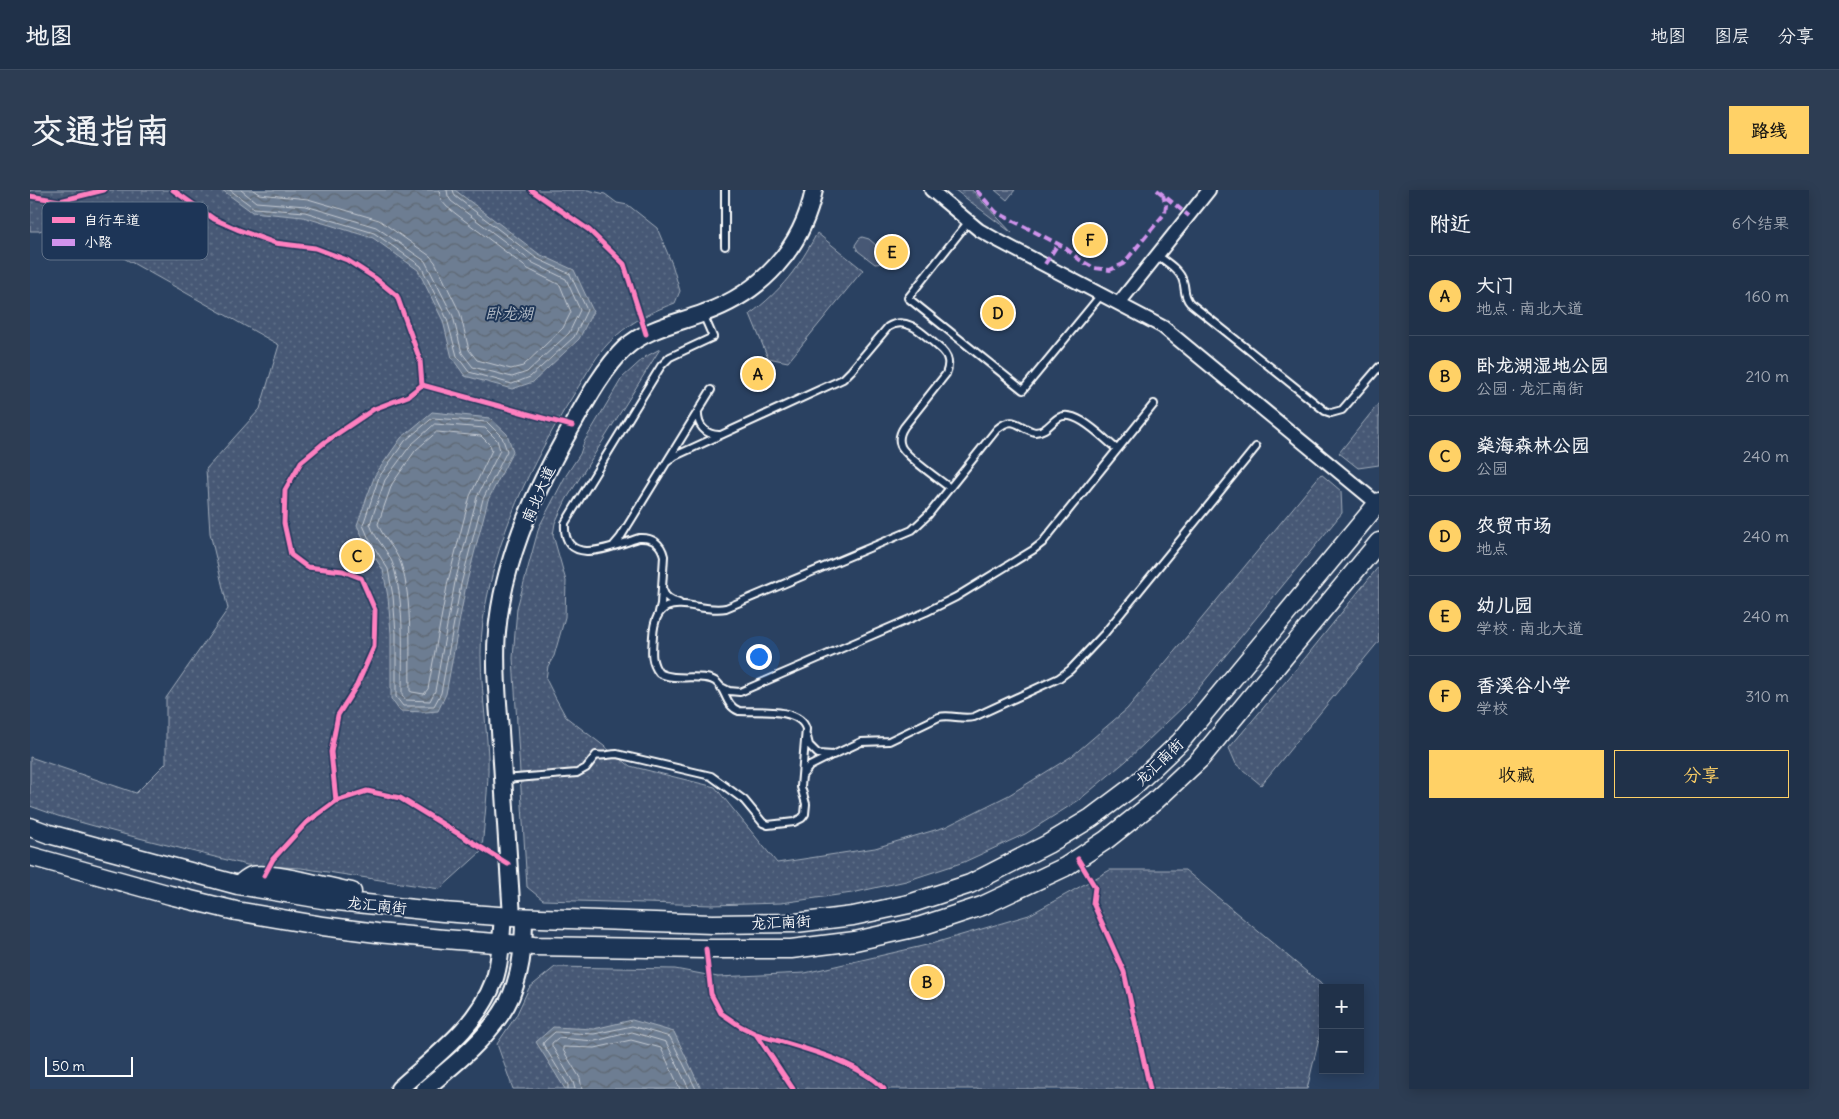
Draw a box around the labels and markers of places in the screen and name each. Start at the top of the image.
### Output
pin: F [1074,221,1106,259]
pin: E [876,233,908,271]
pin: D [982,294,1014,332]
pin: A [742,355,774,393]
pin: C [341,537,373,575]
pin: B [911,963,943,1001]

